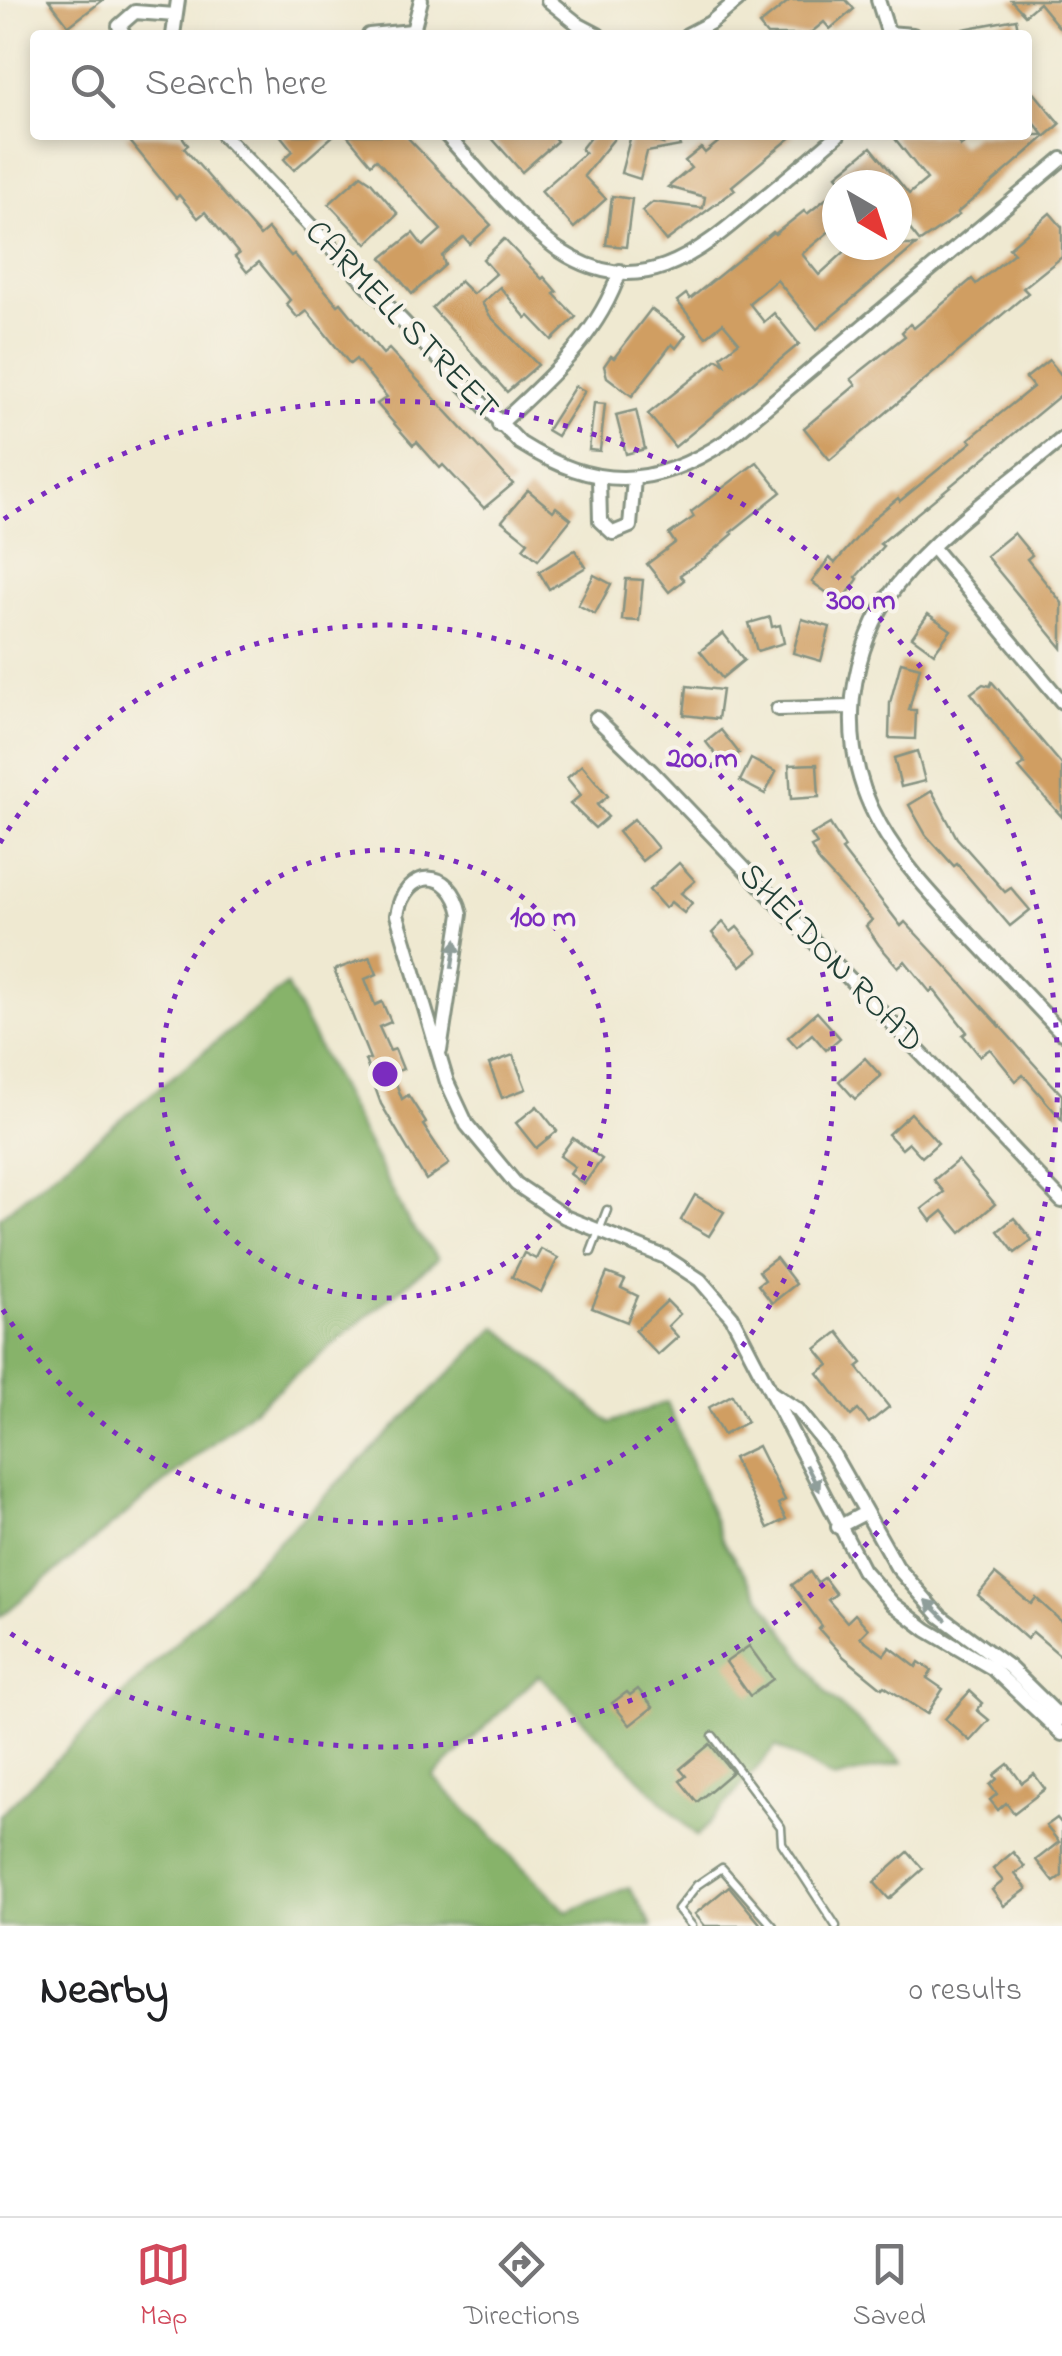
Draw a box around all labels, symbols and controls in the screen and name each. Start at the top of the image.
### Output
search box [30,30,1032,140]
text: Search here [145,57,327,113]
icon: search [65,58,120,113]
north arrow [822,170,912,260]
street label: CARMELL STREET [292,209,510,433]
text: 300 m [825,580,896,624]
text: 200 m [665,738,738,782]
street label: SHELDON ROAD [726,852,934,1066]
text: 100 m [510,897,576,941]
one-way arrow [447,938,463,970]
centre of rings [367,1056,403,1092]
one-way arrow [805,1464,822,1493]
one-way arrow [925,1598,948,1622]
text: Nearby [40,1961,168,2022]
text: 0 results [909,1968,1022,2015]
tab: Map [136,2237,191,2338]
tab: Directions [464,2237,580,2338]
tab: Saved [853,2237,926,2338]

